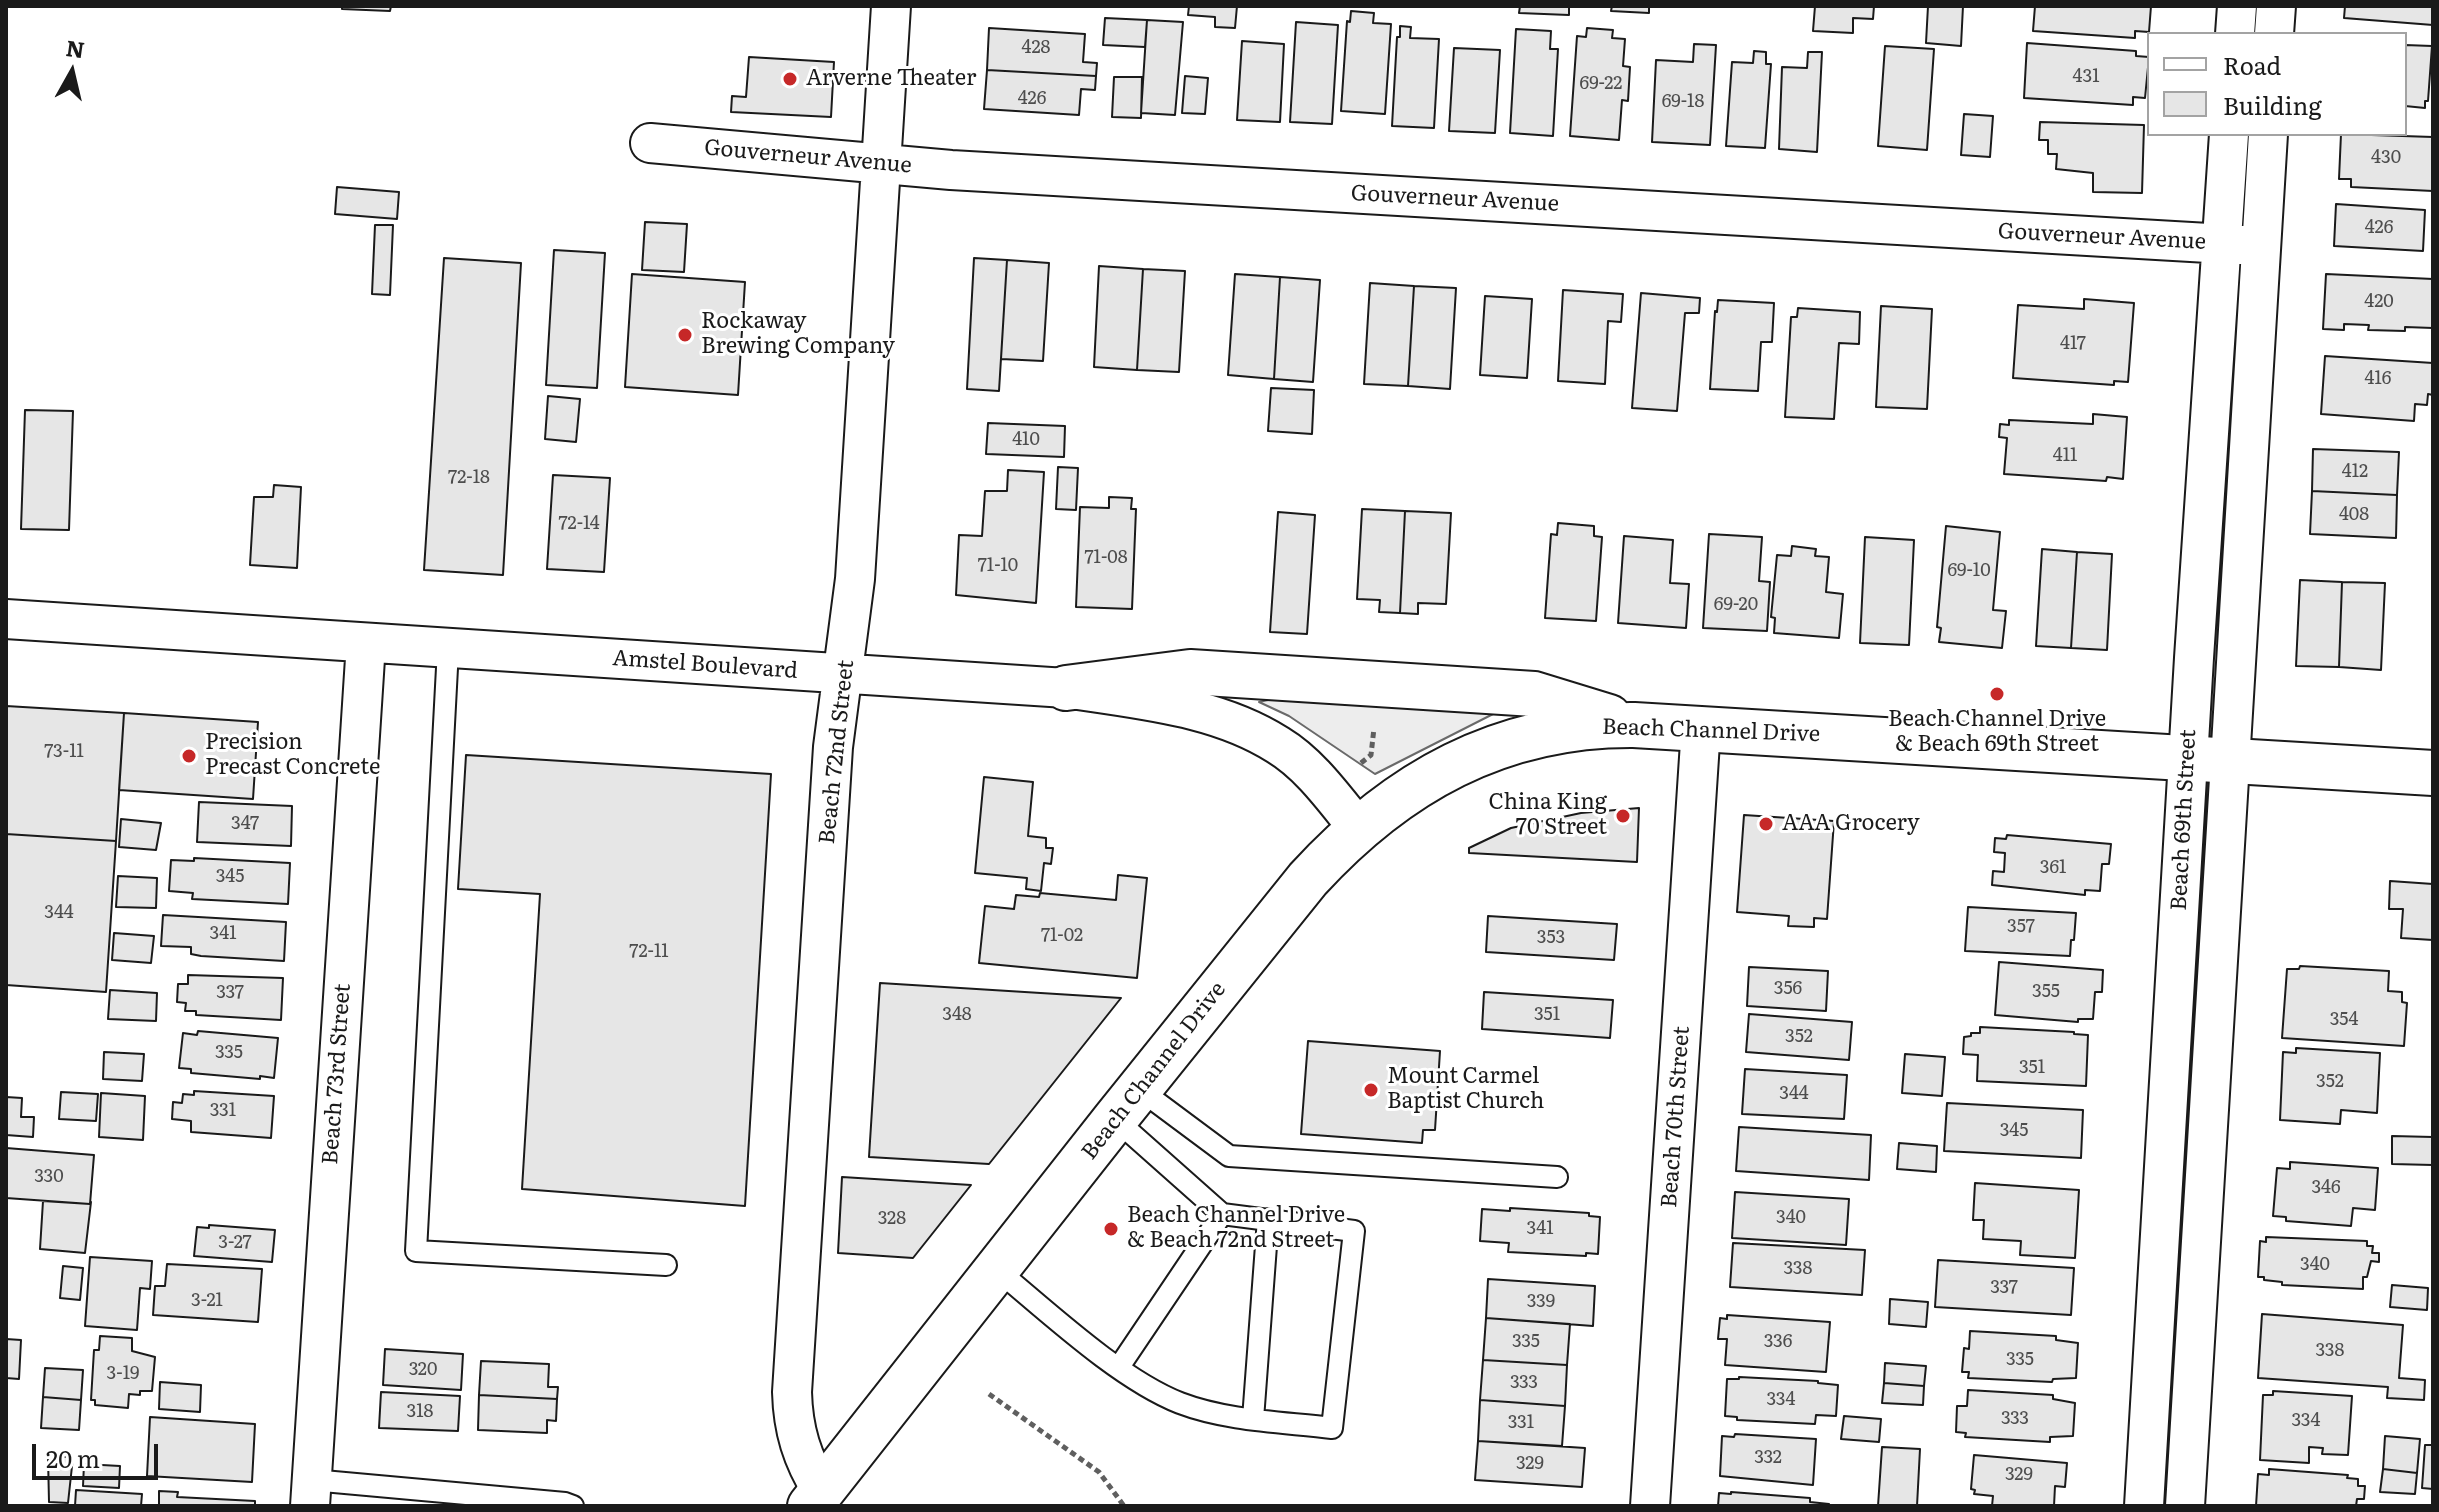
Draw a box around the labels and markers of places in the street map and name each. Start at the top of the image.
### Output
place label: Arverne Theater [806,66,976,92]
marker: Arverne Theater [781,70,799,88]
place label: Rockaway Brewing Company [701,309,895,360]
marker: Rockaway Brewing Company [676,326,694,344]
marker: Beach Channel Drive & Beach 69th Street [1988,685,2006,703]
place label: Beach Channel Drive & Beach 69th Street [1888,707,2106,758]
place label: Precision Precast Concrete [205,730,380,782]
marker: Precision Precast Concrete [180,747,198,765]
place label: China King 70 Street [1488,790,1607,842]
marker: China King 70 Street [1614,807,1632,825]
place label: AAA Grocery [1782,811,1920,837]
marker: AAA Grocery [1757,815,1775,833]
place label: Mount Carmel Baptist Church [1387,1064,1544,1116]
marker: Mount Carmel Baptist Church [1362,1081,1380,1099]
place label: Beach Channel Drive & Beach 72nd Street [1127,1203,1345,1254]
marker: Beach Channel Drive & Beach 72nd Street [1102,1220,1120,1238]

